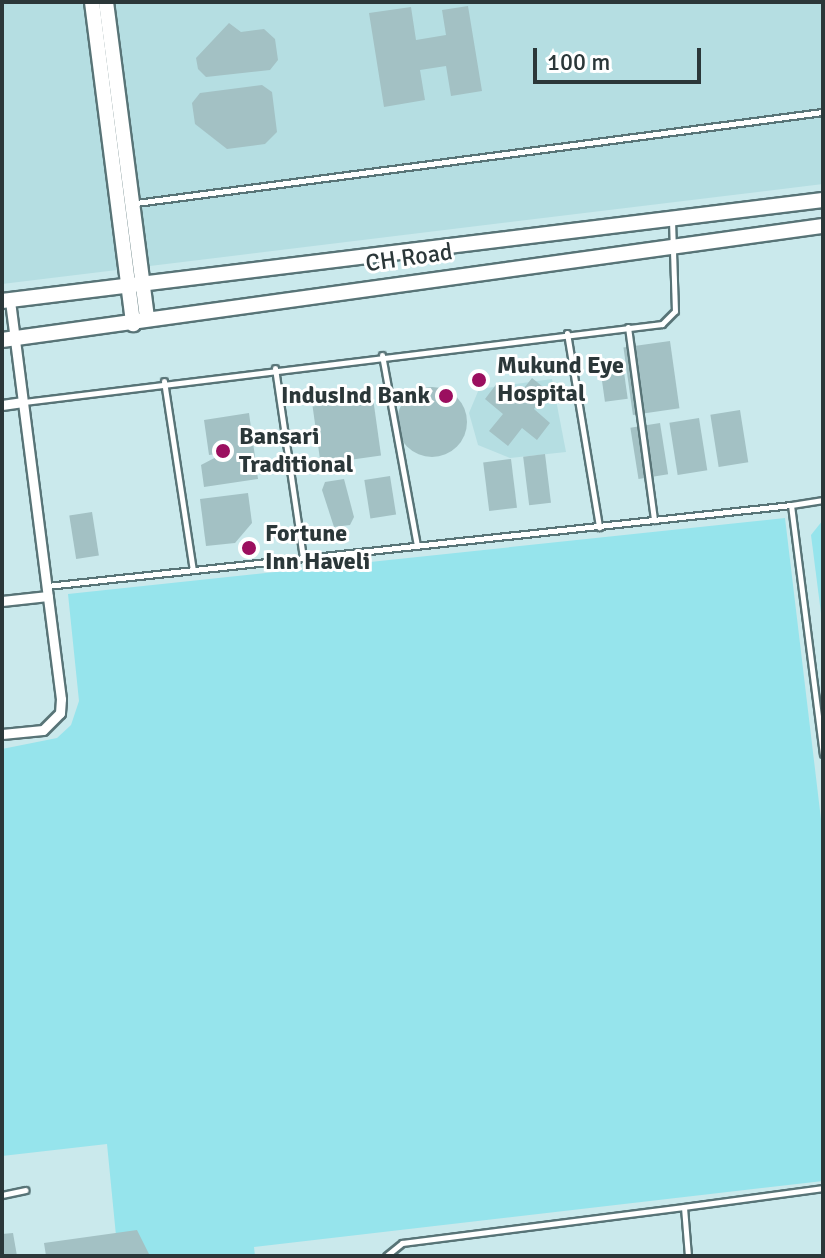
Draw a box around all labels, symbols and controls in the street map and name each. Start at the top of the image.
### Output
scale bar [537,32,705,82]
text: 100 m [547,47,610,77]
street label: CH Road [364,238,454,278]
place label: Mukund Eye Hospital [497,352,624,408]
marker: Mukund Eye Hospital [468,369,490,391]
place label: IndusInd Bank [281,382,430,410]
marker: IndusInd Bank [437,387,455,405]
place label: Bansari Traditional [239,423,353,479]
marker: Bansari Traditional [214,442,232,460]
place label: Fortune Inn Haveli [265,520,370,576]
marker: Fortune Inn Haveli [240,539,258,557]

